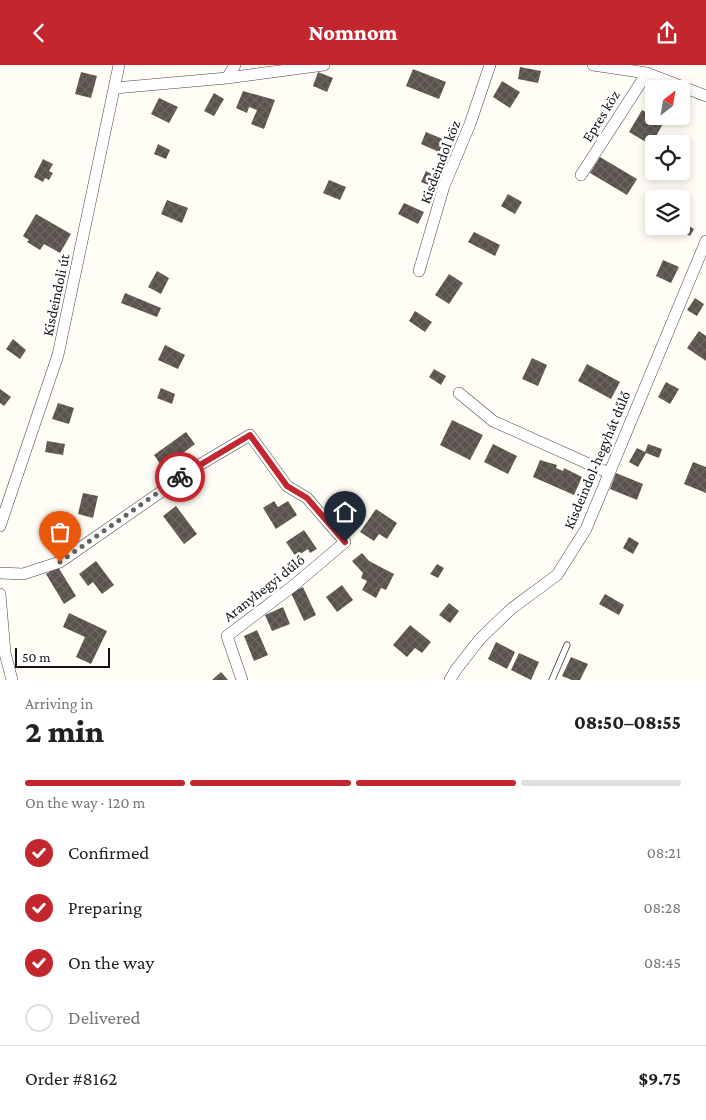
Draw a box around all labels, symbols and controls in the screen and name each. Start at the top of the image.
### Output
icon: back [25,19,53,47]
icon: share [653,19,681,47]
text: Nomnom [308,20,398,45]
north arrow [645,80,690,125]
map controls [645,80,690,235]
street label: Epres köz [579,88,624,145]
street label: Kisdeindol köz [417,118,463,206]
button: locate [645,135,690,180]
button: layers [645,190,690,235]
street label: Kisdeindoli út [39,251,73,338]
street label: Kisdeindol-hegyhát dűlő [561,389,634,532]
courier [155,452,205,502]
icon: bike [166,463,194,491]
pin [324,491,366,542]
icon: home [331,498,359,526]
pin [39,511,81,562]
icon: bag [46,518,74,546]
street label: Aranyhegyi dűlő [220,551,308,625]
scale bar [15,645,110,668]
text: 50 m [22,649,50,665]
text: Arriving in [25,695,93,712]
text: 08:50–08:55 [574,712,681,733]
text: 2 min [25,713,104,749]
text: On the way · 120 m [25,794,145,811]
icon: check [25,839,53,867]
text: Confirmed [68,842,149,863]
text: 08:21 [647,844,681,861]
icon: check [25,894,53,922]
text: Preparing [68,897,142,918]
text: 08:28 [643,899,681,916]
icon: check [25,949,53,977]
text: On the way [68,952,154,973]
text: 08:45 [644,954,681,971]
text: Delivered [68,1007,141,1028]
text: Order #8162 [25,1068,117,1089]
text: $9.75 [639,1068,681,1089]

